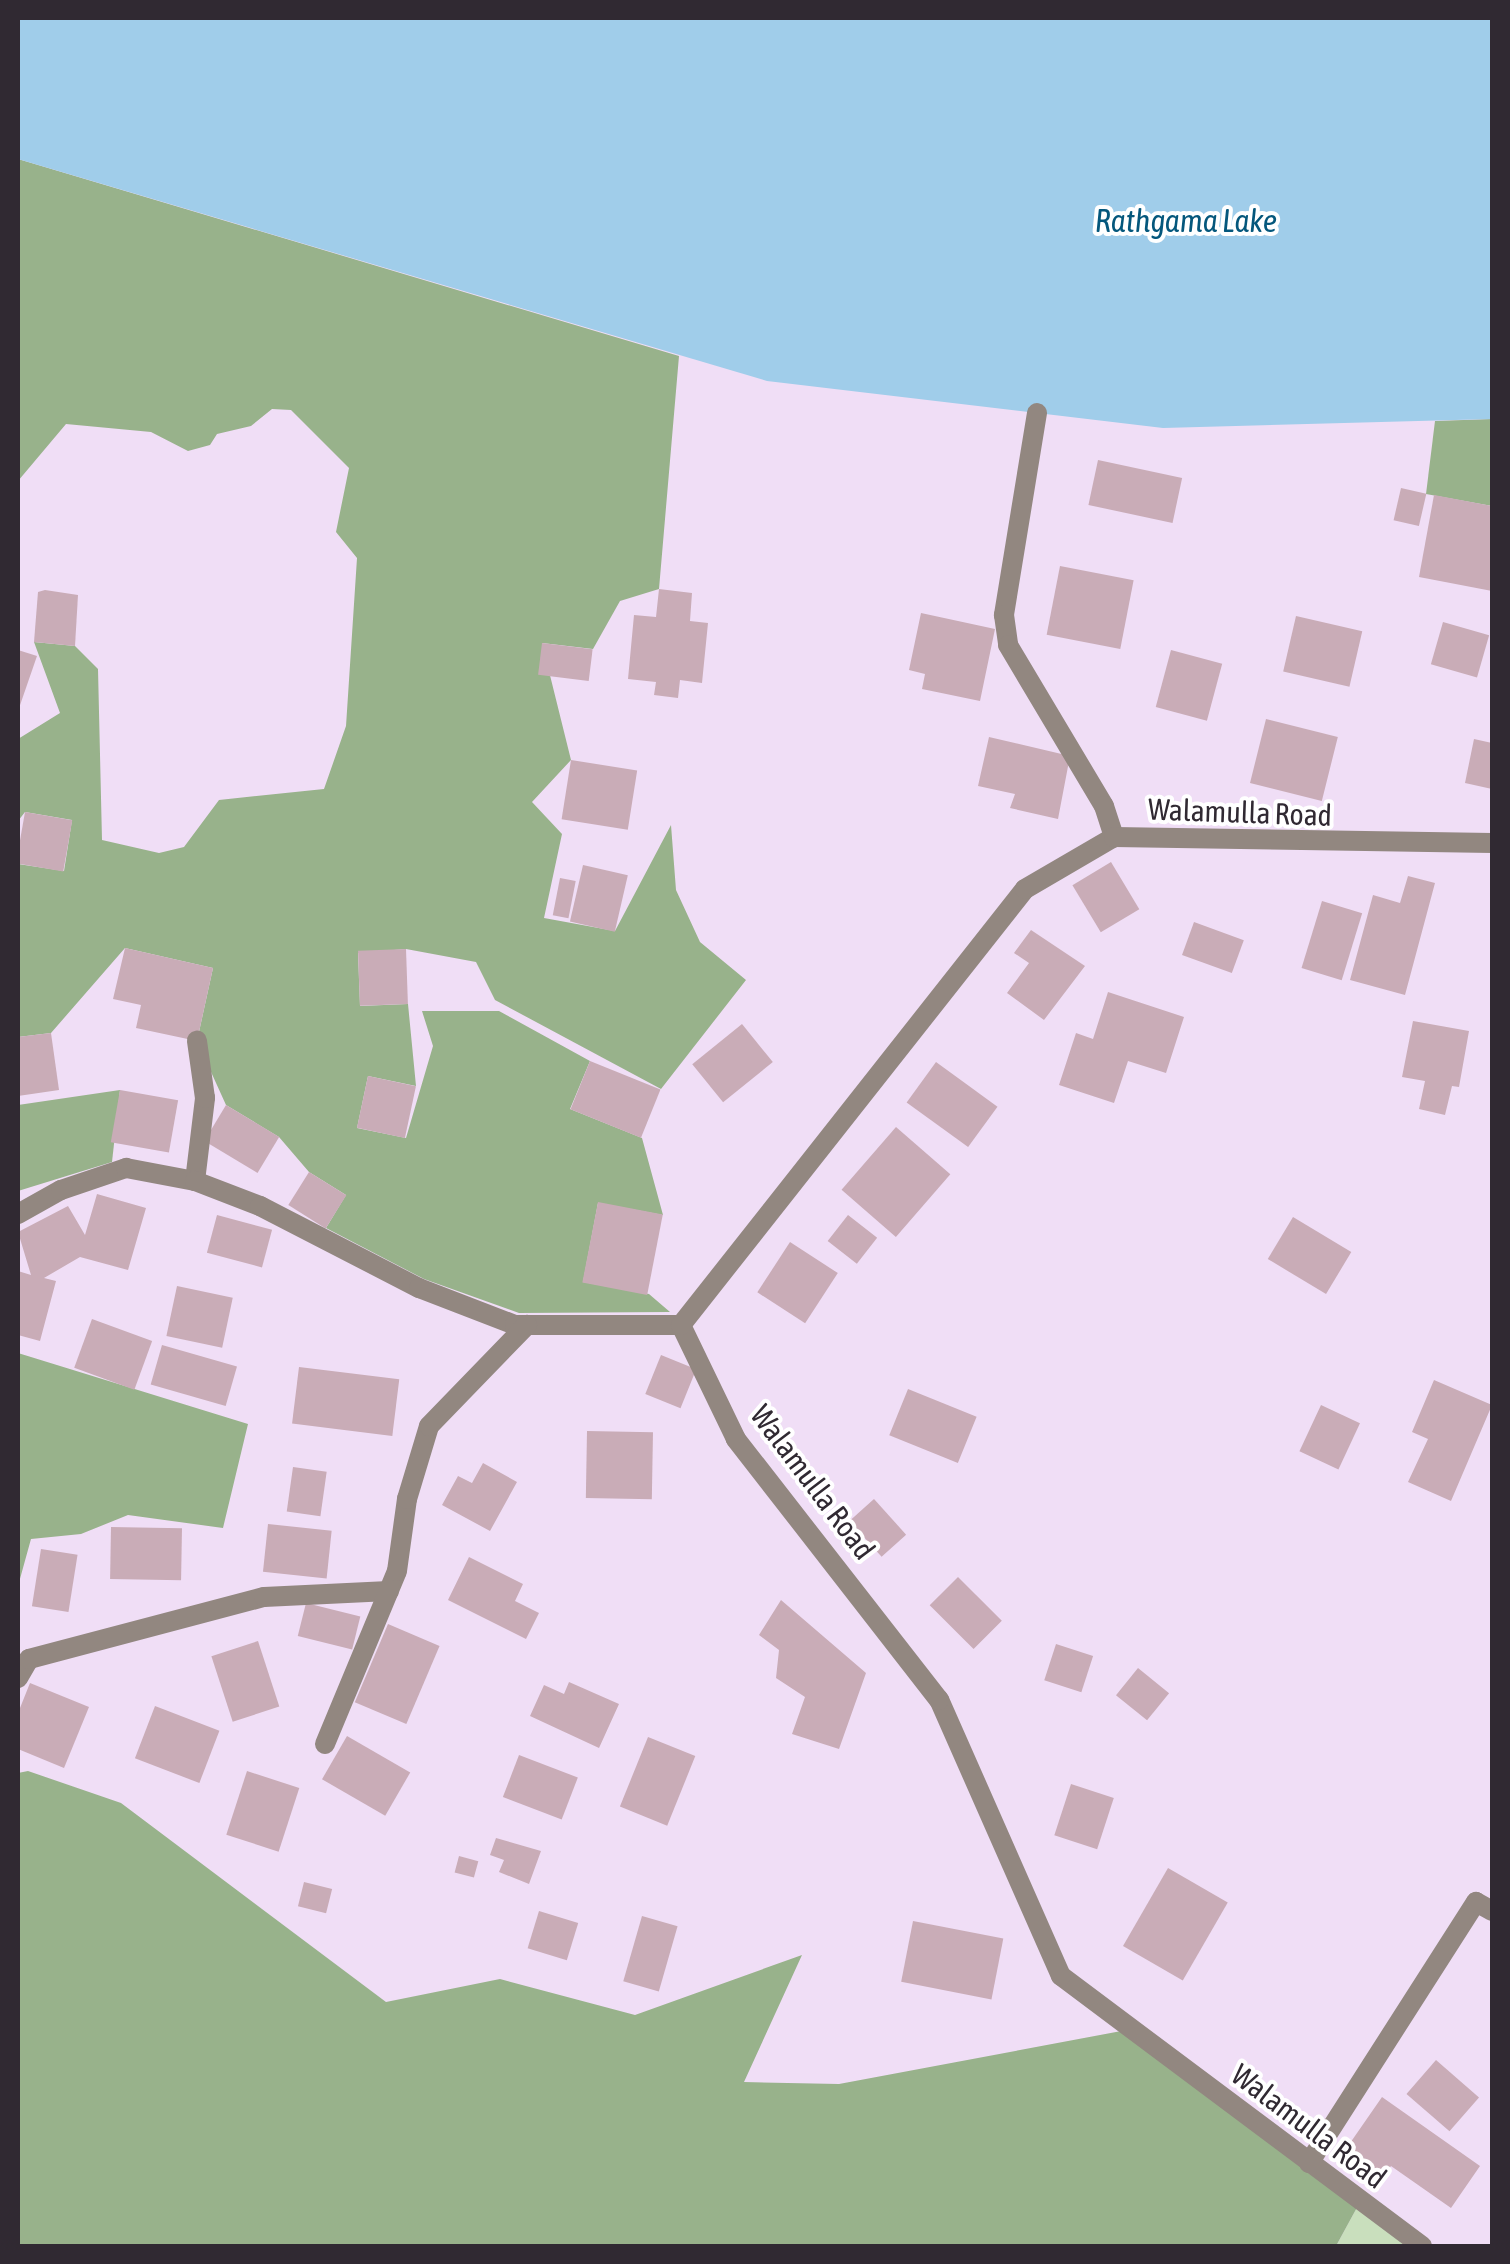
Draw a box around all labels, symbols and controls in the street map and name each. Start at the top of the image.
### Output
water label: Rathgama Lake [1095,202,1277,240]
street label: Walamulla Road [1147,791,1333,833]
street label: Walamulla Road [743,1398,883,1566]
street label: Walamulla Road [1225,2056,1393,2196]

